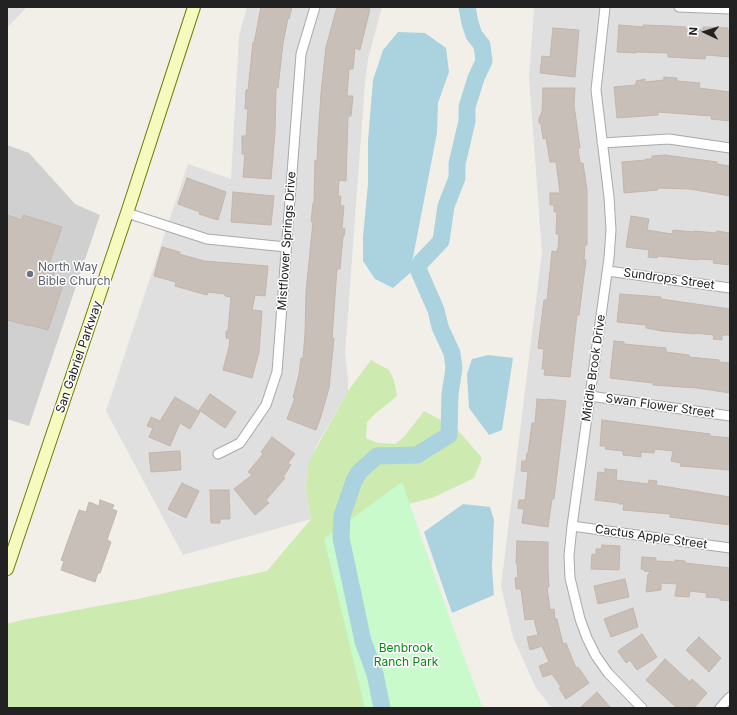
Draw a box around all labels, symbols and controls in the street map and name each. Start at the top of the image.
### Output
north arrow [685,12,725,52]
text: N [686,26,700,36]
street label: Mistflower Springs Drive [275,171,299,311]
place label: North Way Bible Church [38,260,111,288]
street label: Sundrops Street [623,265,715,293]
marker: North Way Bible Church [25,269,35,279]
street label: San Gabriel Parkway [53,299,105,415]
street label: Middle Brook Drive [579,314,609,422]
street label: Swan Flower Street [605,391,715,421]
street label: Cactus Apple Street [594,522,708,552]
park label: Benbrook Ranch Park [374,641,438,669]

